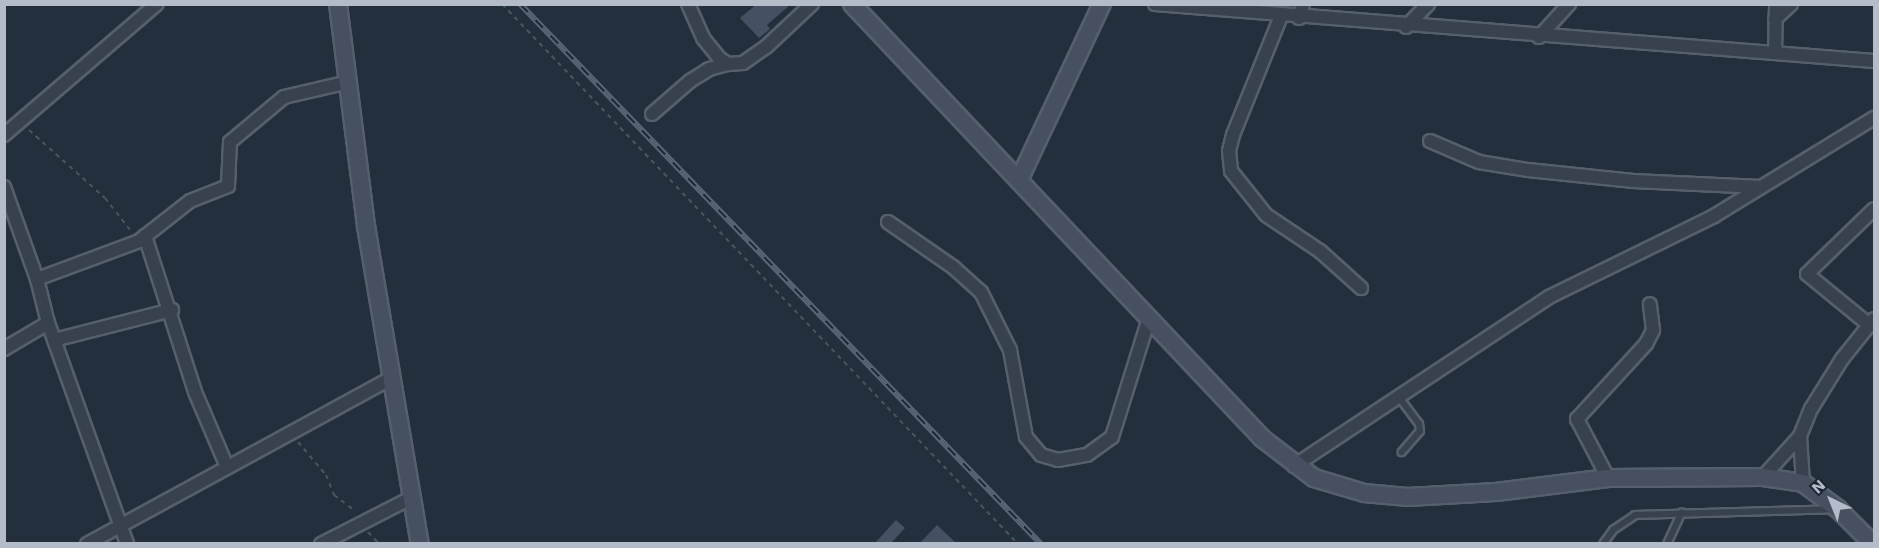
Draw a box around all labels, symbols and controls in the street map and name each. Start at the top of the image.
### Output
north arrow [1801,470,1861,530]
text: N [1808,475,1829,497]

